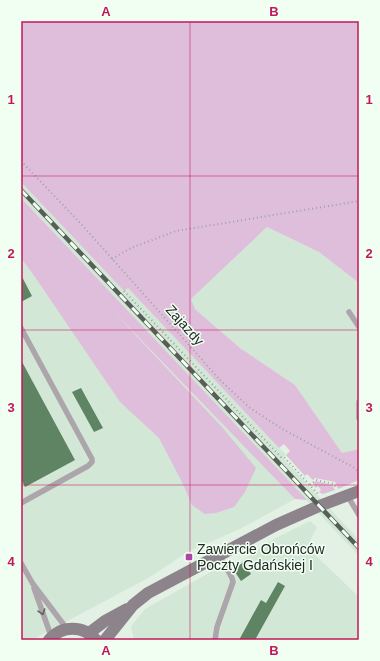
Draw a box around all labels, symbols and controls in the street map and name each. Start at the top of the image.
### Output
text: A [101,4,111,19]
text: B [269,4,279,19]
text: 1 [7,92,15,107]
text: 1 [365,92,373,107]
text: 2 [7,246,15,261]
text: 2 [365,246,373,261]
street label: Zajazdy [163,301,207,349]
text: 3 [7,400,15,415]
text: 3 [365,400,373,415]
place label: Zawiercie Obrońców Poczty Gdańskiej I [197,541,325,573]
marker: Zawiercie Obrońców Poczty Gdańskiej I [184,552,194,562]
text: 4 [7,554,15,569]
text: 4 [365,554,373,569]
one-way arrow [37,609,46,616]
text: A [101,643,111,658]
text: B [269,643,279,658]

